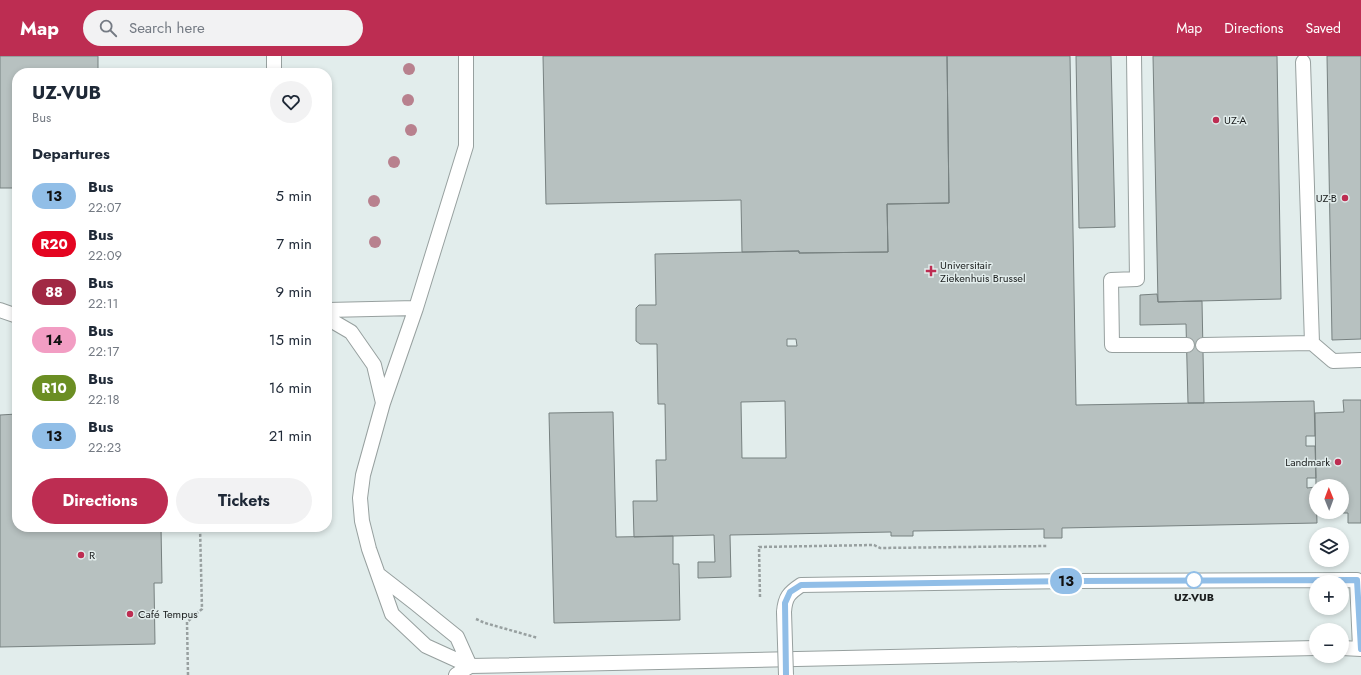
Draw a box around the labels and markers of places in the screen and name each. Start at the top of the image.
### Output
place label: UZ-A [1224,112,1247,128]
marker: UZ-A [1211,115,1221,125]
place label: UZ-B [1316,190,1337,206]
marker: UZ-B [1340,193,1350,203]
place label: Universitair Ziekenhuis Brussel [940,257,1026,286]
marker: Universitair Ziekenhuis Brussel [925,265,937,277]
place label: Landmark [1285,454,1330,470]
marker: Landmark [1333,457,1343,467]
place label: R [89,547,96,563]
marker: R [76,550,86,560]
marker: UZ-VUB [1185,571,1203,589]
place label: UZ-VUB [1174,589,1214,605]
place label: Café Tempus [138,606,198,622]
marker: Café Tempus [125,609,135,619]

